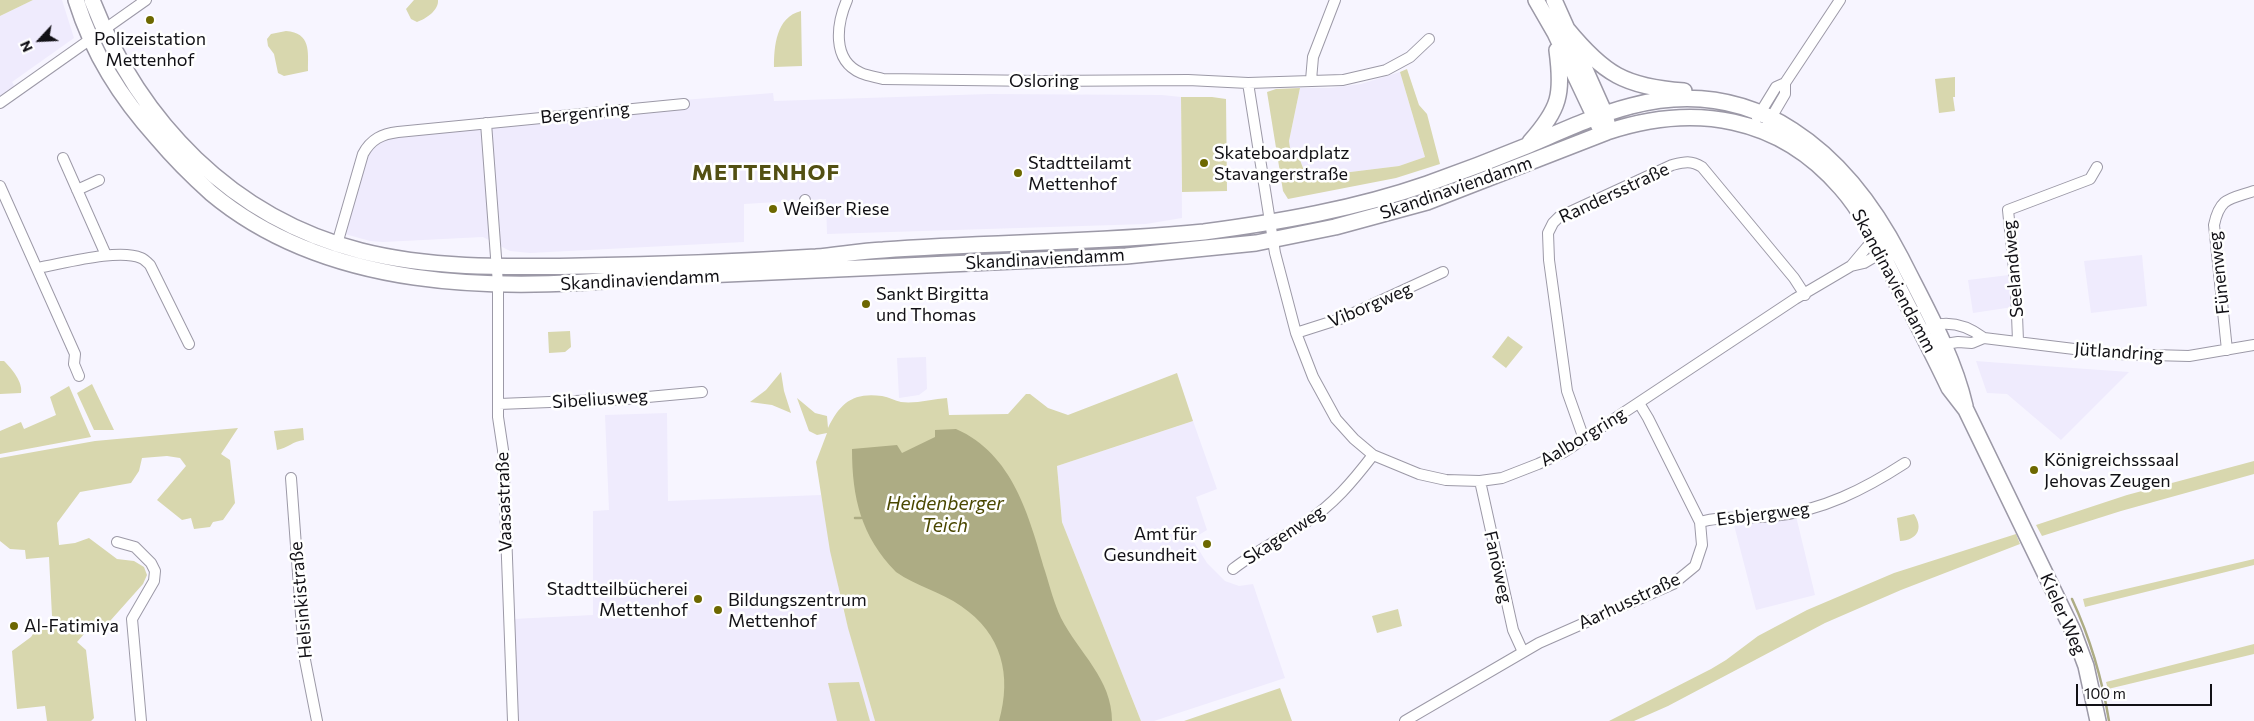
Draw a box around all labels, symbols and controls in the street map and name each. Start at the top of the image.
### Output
marker: Polizeistation Mettenhof [144,14,156,26]
north arrow [15,15,65,65]
place label: Polizeistation Mettenhof [94,28,206,70]
text: N [16,38,36,55]
street label: Osloring [1009,70,1079,92]
street label: Bergenring [539,98,631,128]
place label: Skateboardplatz Stavangerstraße [1214,142,1350,184]
place label: Stadtteilamt Mettenhof [1028,152,1131,194]
street label: Skandinaviendamm [1377,152,1535,224]
marker: Skateboardplatz Stavangerstraße [1198,157,1210,169]
street label: Randersstraße [1555,158,1673,228]
district label: METTENHOF [691,160,841,186]
marker: Stadtteilamt Mettenhof [1012,167,1024,179]
place label: Weißer Riese [783,198,889,220]
marker: Weißer Riese [767,203,779,215]
street label: Skandinaviendamm [1847,206,1941,356]
street label: Seelandweg [1998,219,2028,319]
street label: Fünenweg [2204,230,2234,316]
street label: Skandinaviendamm [965,244,1125,274]
street label: Skandinaviendamm [560,265,720,295]
street label: Viborgweg [1325,278,1415,332]
place label: Sankt Birgitta und Thomas [876,283,989,326]
marker: Sankt Birgitta und Thomas [860,298,872,310]
street label: Jütlandring [2074,338,2164,366]
street label: Sibeliusweg [551,385,649,413]
street label: Aalborgring [1536,403,1630,471]
place label: Königreichsssaal Jehovas Zeugen [2044,449,2179,492]
street label: Vaasastraße [491,452,517,552]
marker: Königreichsssaal Jehovas Zeugen [2028,464,2040,476]
water label: Heidenberger Teich [886,493,1004,537]
street label: Esbjergweg [1715,498,1811,530]
street label: Skagenweg [1239,501,1329,569]
place label: Amt für Gesundheit [1104,523,1197,566]
street label: Fanöweg [1479,529,1517,605]
marker: Amt für Gesundheit [1201,538,1213,550]
street label: Helsinkistraße [285,541,317,659]
street label: Aarhusstraße [1575,568,1683,634]
street label: Kieler Weg [2035,570,2091,658]
place label: Stadtteilbücherei Mettenhof [547,578,688,620]
place label: Bildungszentrum Mettenhof [728,589,867,632]
marker: Stadtteilbücherei Mettenhof [692,593,704,605]
marker: Bildungszentrum Mettenhof [712,604,724,616]
place label: Al-Fatimiya [24,615,119,637]
marker: Al-Fatimiya [8,620,20,632]
scale bar [2079,674,2215,706]
text: 100 m [2084,684,2126,702]

